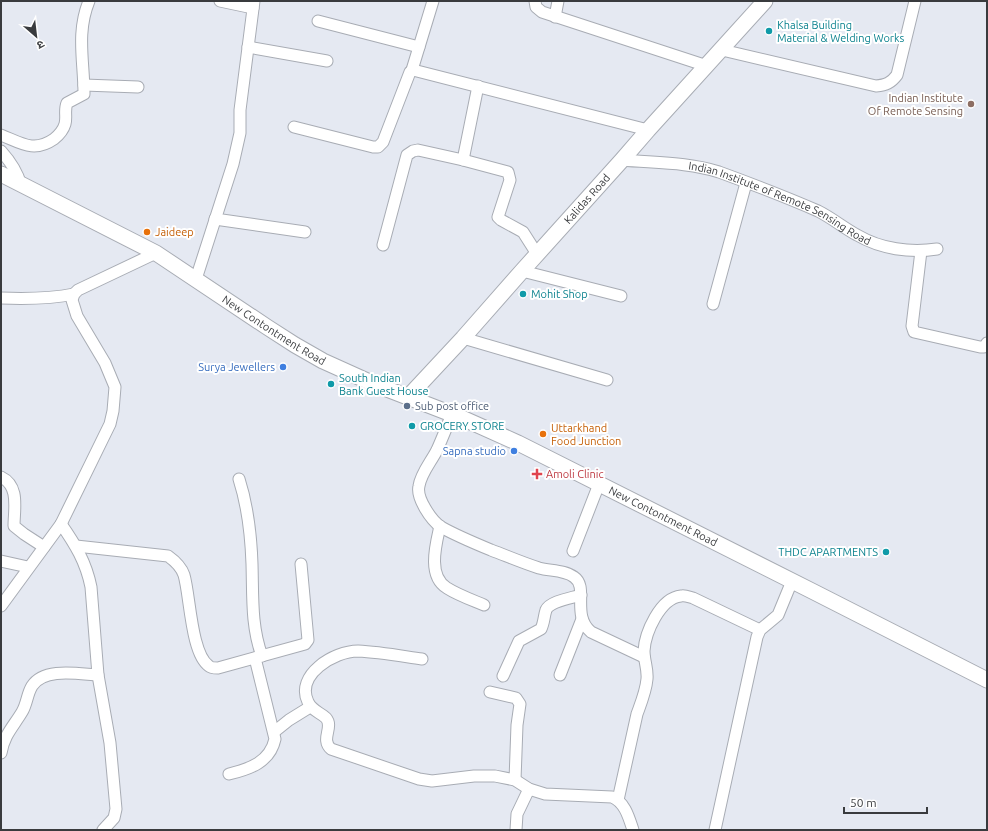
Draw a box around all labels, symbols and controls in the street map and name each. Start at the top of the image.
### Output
north arrow [16,16,56,56]
place label: Khalsa Building Material & Welding Works [777,19,905,44]
marker: Khalsa Building Material & Welding Works [764,26,774,36]
text: उ [35,38,46,52]
place label: Indian Institute Of Remote Sensing [868,92,963,117]
marker: Indian Institute Of Remote Sensing [966,99,976,109]
street label: Indian Institute of Remote Sensing Road [688,159,873,247]
street label: Kalidas Road [562,172,612,226]
place label: Jaideep [155,226,194,238]
marker: Jaideep [142,227,152,237]
place label: Mohit Shop [531,288,588,300]
marker: Mohit Shop [518,289,528,299]
street label: New Contontment Road [220,293,328,367]
place label: Surya Jewellers [198,361,275,373]
marker: Surya Jewellers [278,362,288,372]
place label: South Indian Bank Guest House [339,372,429,397]
marker: South Indian Bank Guest House [326,379,336,389]
place label: Sub post office [415,400,489,412]
marker: Sub post office [402,401,412,411]
place label: GROCERY STORE [420,420,504,432]
marker: GROCERY STORE [407,421,417,431]
place label: Uttarkhand Food Junction [551,422,621,447]
marker: Uttarkhand Food Junction [538,429,548,439]
place label: Sapna studio [443,445,506,457]
marker: Sapna studio [509,446,519,456]
marker: Amoli Clinic [531,468,543,480]
place label: Amoli Clinic [546,468,604,480]
street label: New Contontment Road [607,484,719,548]
place label: THDC APARTMENTS [778,546,878,558]
marker: THDC APARTMENTS [881,547,891,557]
scale bar [844,789,927,815]
text: 50 m [850,796,877,809]

